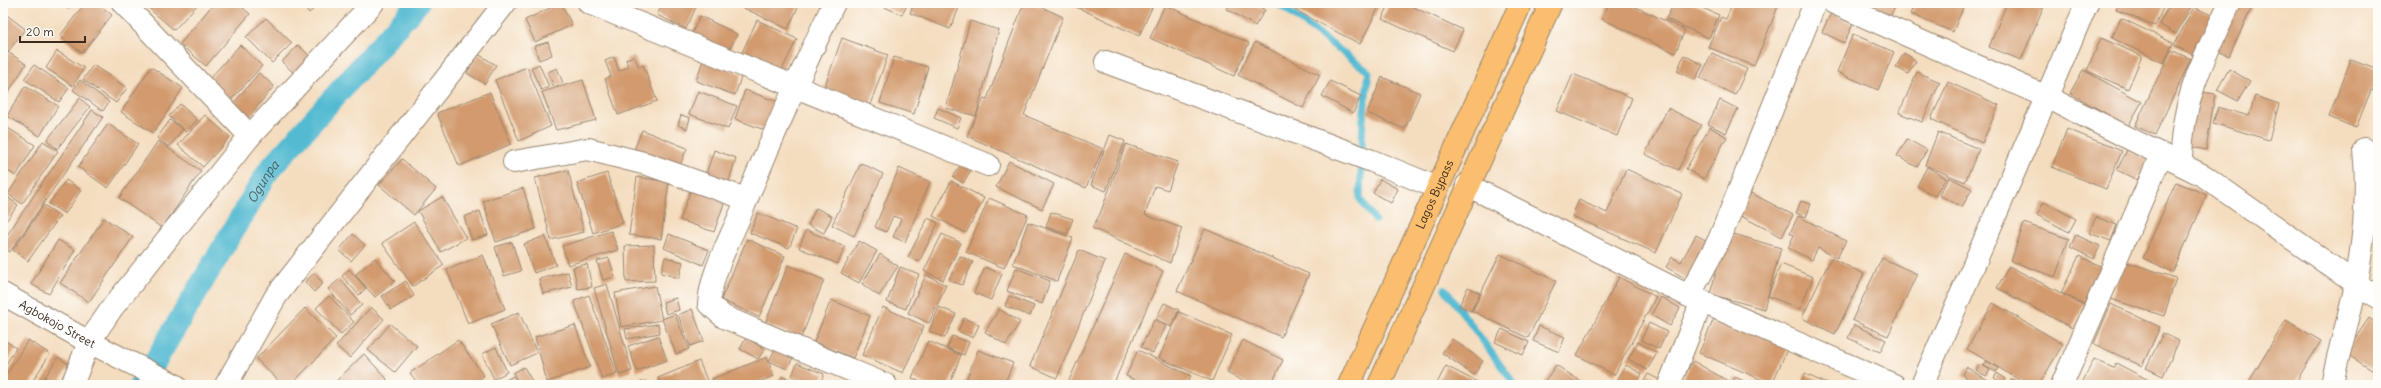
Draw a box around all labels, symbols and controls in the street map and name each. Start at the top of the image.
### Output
scale bar [20,18,85,44]
text: 20 m [26,24,54,39]
water label: Ogunpa [243,156,283,206]
street label: Lagos Bypass [1412,157,1456,231]
street label: Agbokojo Street [17,297,98,351]

